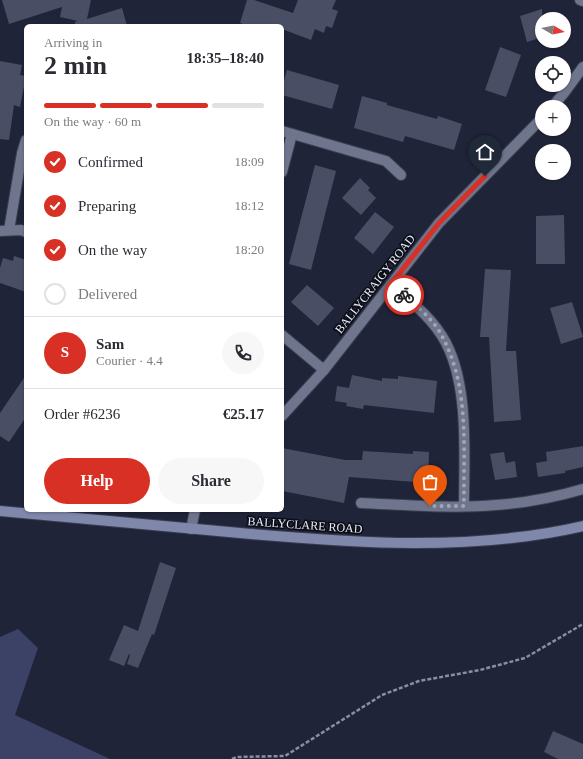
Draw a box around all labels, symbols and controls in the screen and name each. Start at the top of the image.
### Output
north arrow [535,12,571,48]
map controls [535,12,571,180]
text: Arriving in [44,35,102,50]
text: 18:35–18:40 [187,50,264,66]
text: 2 min [44,51,107,80]
button: locate [535,56,571,92]
button: + [535,100,571,136]
text: On the way · 60 m [44,114,141,129]
pin [468,135,502,176]
icon: home [474,141,496,163]
button: − [535,144,571,180]
icon: check [44,151,66,173]
text: Confirmed [78,154,143,170]
text: 18:09 [234,154,264,169]
icon: check [44,195,66,217]
text: Preparing [78,198,136,214]
text: 18:12 [234,198,264,213]
street label: BALLYCRAIGY ROAD [332,232,418,336]
icon: check [44,239,66,261]
text: On the way [78,242,147,258]
text: 18:20 [234,242,264,257]
courier [384,275,424,315]
icon: bike [393,284,415,306]
text: Delivered [78,286,137,302]
button: phone [222,332,264,374]
text: Sam [96,336,124,352]
text: S [61,344,69,360]
text: Courier · 4.4 [96,353,163,368]
text: Order #6236 [44,406,120,422]
text: €25.17 [223,406,264,422]
button: Help [44,458,150,504]
button: Share [158,458,264,504]
pin [413,465,447,506]
icon: bag [419,471,441,493]
street label: BALLYCLARE ROAD [247,514,363,536]

